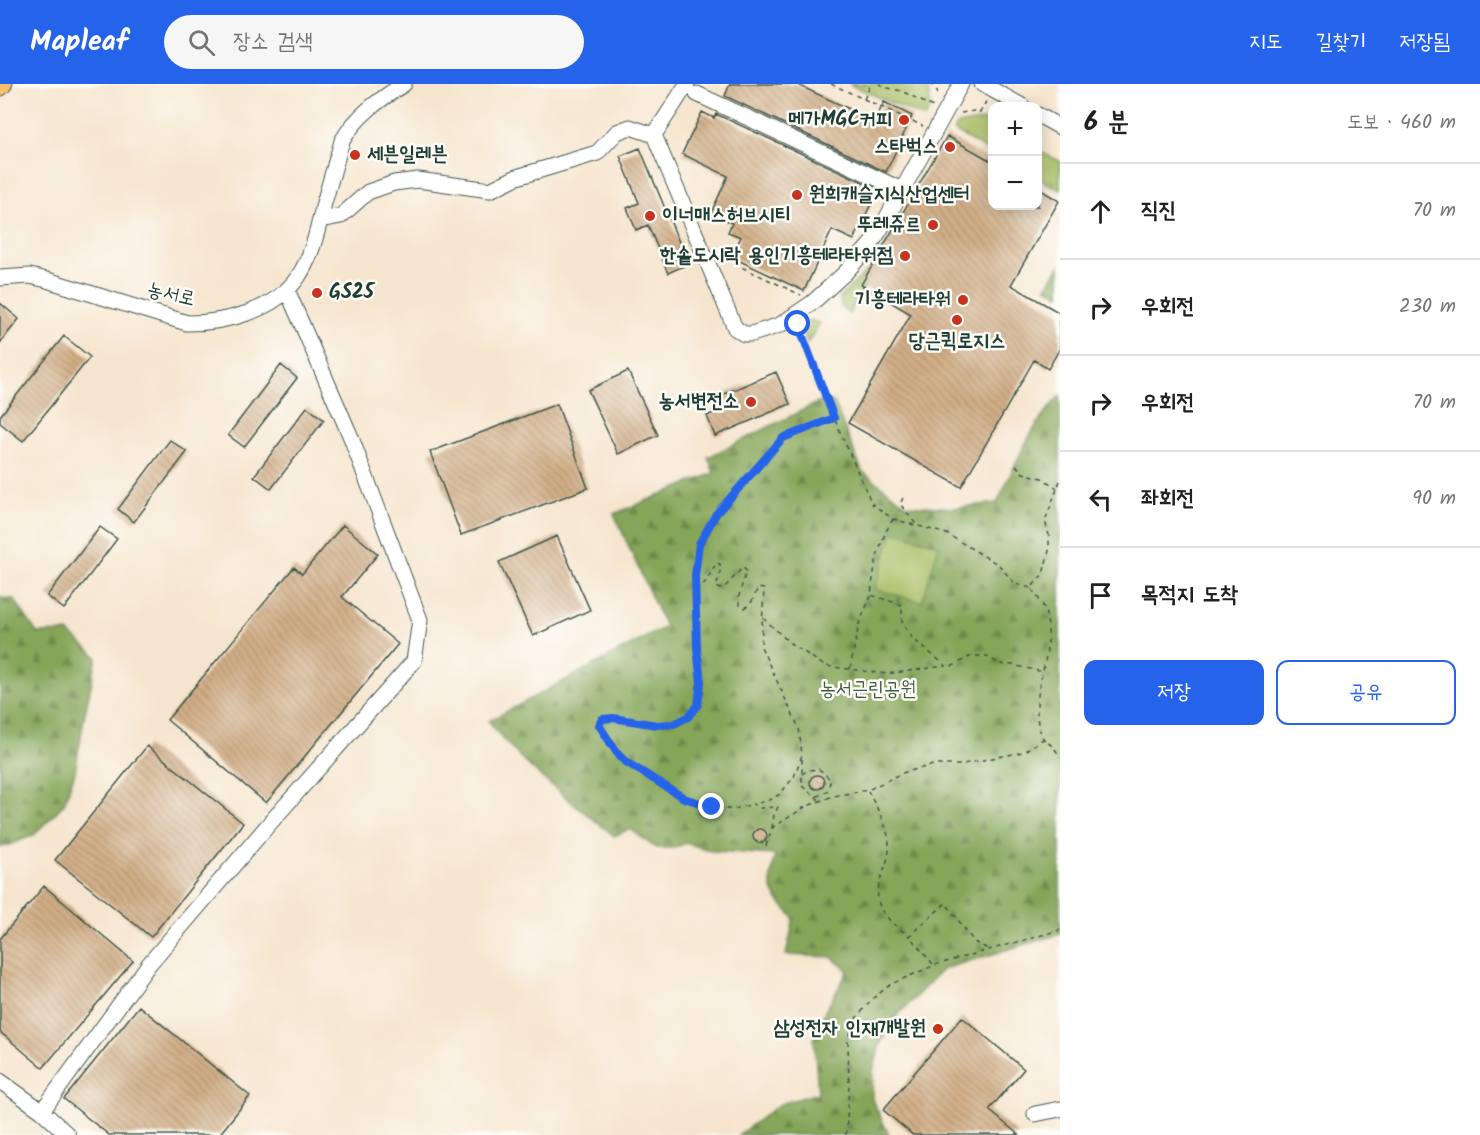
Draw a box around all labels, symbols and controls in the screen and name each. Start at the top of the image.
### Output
search box [164,15,584,69]
text: Mapleaf [30,20,128,65]
text: 장소 검색 [233,25,313,60]
icon: search [185,26,218,59]
text: 지도 [1249,26,1283,59]
text: 길찾기 [1316,26,1366,59]
text: 저장됨 [1399,26,1450,59]
map controls [988,102,1042,210]
button: + [988,102,1042,156]
text: 6 분 [1084,102,1129,144]
place label: 메가MGC커피 [788,104,892,136]
text: 도보 · 460 m [1347,107,1456,139]
marker: 메가MGC커피 [897,113,911,127]
place label: 스타벅스 [874,131,938,163]
place label: 세븐일레븐 [367,139,447,171]
marker: 스타벅스 [943,140,957,154]
marker: 세븐일레븐 [348,148,362,162]
button: − [988,156,1042,210]
place label: 원희캐슬지식산업센터 [809,179,970,211]
marker: 원희캐슬지식산업센터 [790,188,804,202]
text: 직진 [1141,194,1176,229]
icon: ahead [1084,195,1117,228]
text: 70 m [1413,195,1456,227]
place label: 이너매스허브시티 [662,200,791,232]
marker: 이너매스허브시티 [643,209,657,223]
place label: 뚜레쥬르 [857,209,921,241]
marker: 뚜레쥬르 [926,218,940,232]
place label: 한솥도시락 용인기흥테라타워점 [659,240,893,272]
marker: 한솥도시락 용인기흥테라타워점 [898,249,912,263]
street label: 농서로 [144,274,198,316]
place label: GS25 [329,277,376,309]
place label: 기흥테라타워 [854,284,951,316]
marker: GS25 [310,286,324,300]
text: 우회전 [1141,290,1194,325]
icon: right [1084,291,1117,324]
text: 230 m [1399,291,1456,323]
marker: 기흥테라타워 [956,293,970,307]
route start [784,310,810,336]
marker: 당근퀵로지스 [950,313,964,327]
place label: 당근퀵로지스 [909,326,1005,358]
place label: 농서변전소 [659,386,739,418]
text: 우회전 [1141,386,1194,421]
icon: right [1084,387,1117,420]
text: 70 m [1413,387,1456,419]
marker: 농서변전소 [744,395,758,409]
text: 좌회전 [1141,482,1194,517]
icon: left [1084,483,1117,516]
text: 90 m [1412,483,1456,515]
text: 목적지 도착 [1141,578,1238,613]
icon: arrive [1084,579,1117,612]
button: 저장 [1084,660,1264,725]
button: 공유 [1276,660,1456,725]
park label: 농서근린공원 [820,674,916,706]
route end [698,793,724,819]
place label: 삼성전자 인재개발원 [773,1013,926,1045]
marker: 삼성전자 인재개발원 [931,1022,945,1036]

